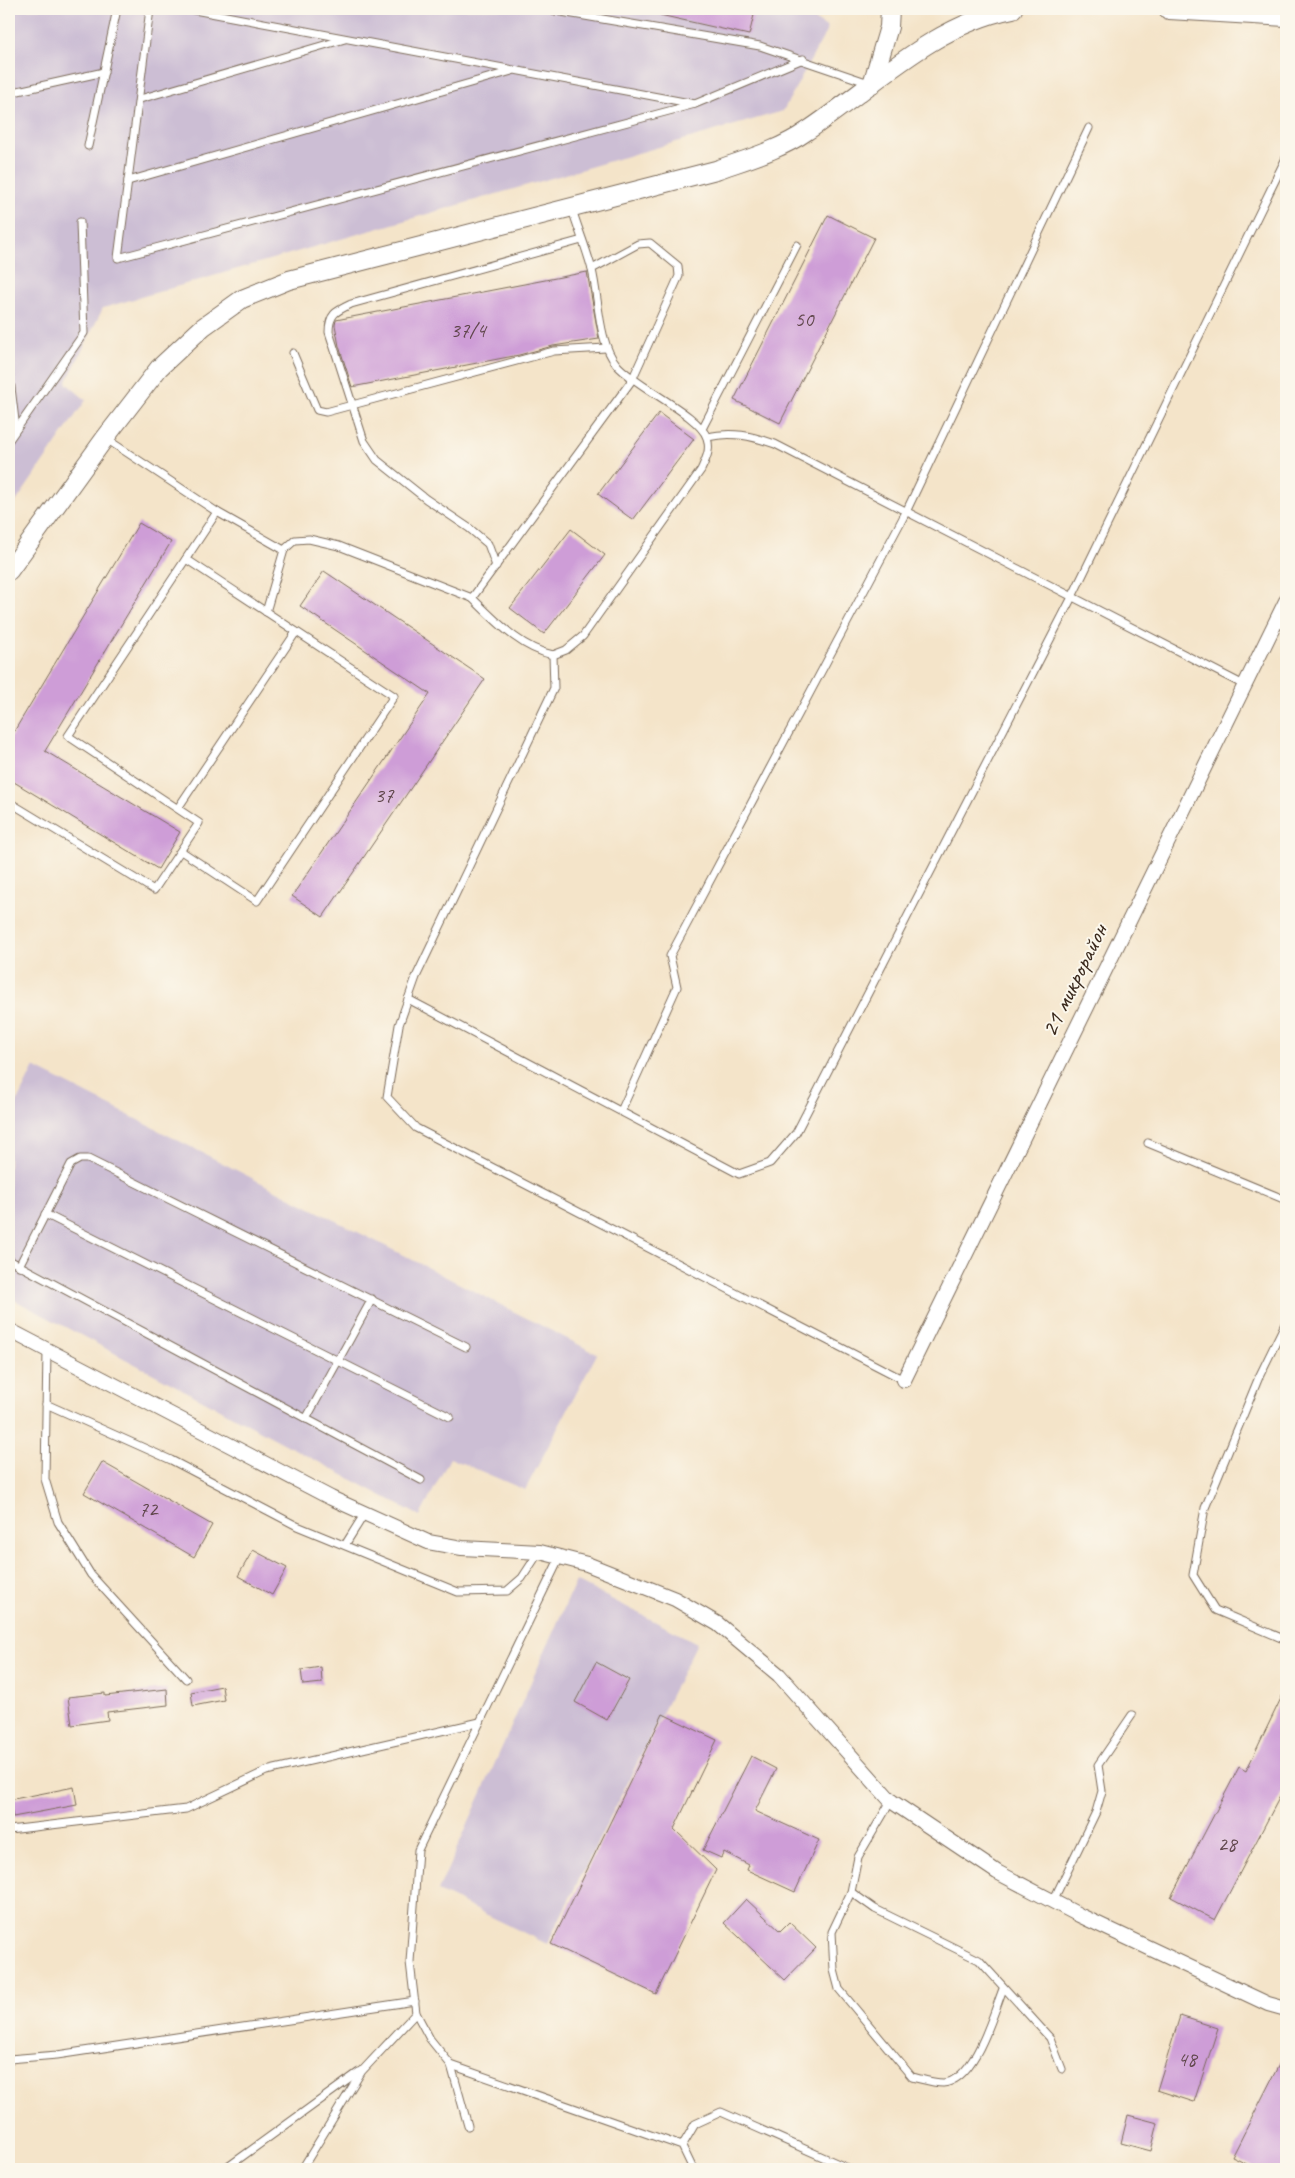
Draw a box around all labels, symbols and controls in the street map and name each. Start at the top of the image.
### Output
house number: 50 [795,306,815,332]
house number: 37/4 [450,317,488,343]
house number: 37 [375,782,395,808]
street label: 21 микрорайон [1034,917,1115,1041]
house number: 72 [139,1496,159,1522]
house number: 28 [1218,1831,1239,1857]
house number: 48 [1178,2046,1199,2072]

